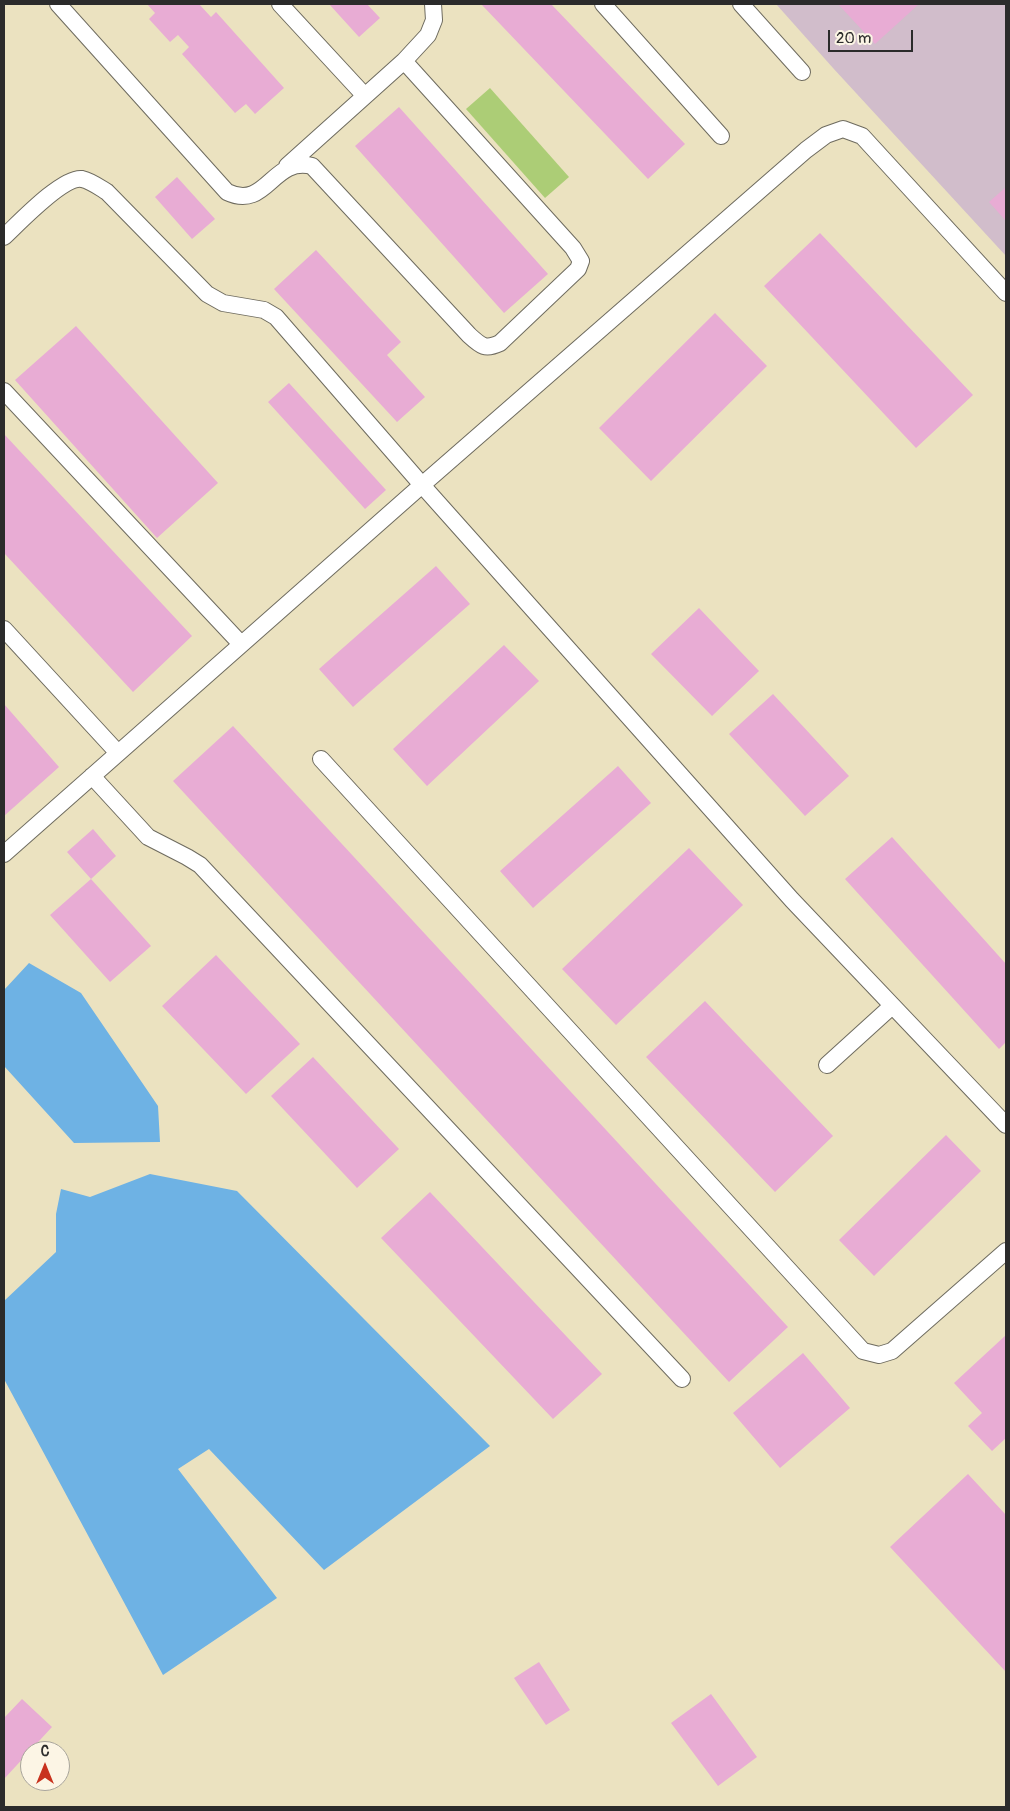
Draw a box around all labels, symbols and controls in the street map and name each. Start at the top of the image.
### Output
scale bar [830,20,915,52]
text: 20 m [836,29,871,48]
north arrow [20,1741,70,1791]
text: С [41,1743,49,1760]

